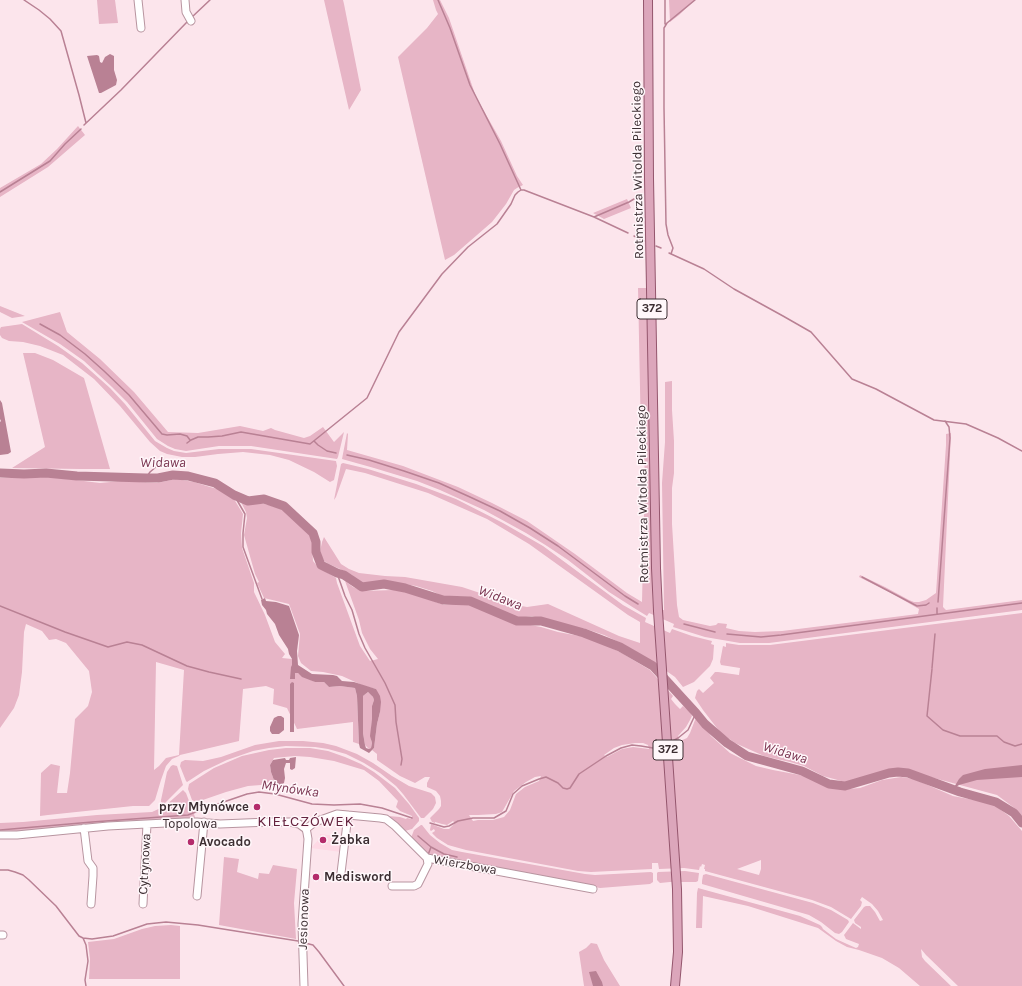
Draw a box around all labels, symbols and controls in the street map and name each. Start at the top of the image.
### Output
street label: Rotmistrza Witolda Pileckiego [629,81,647,259]
road number: 372 [637,299,667,319]
street label: Rotmistrza Witolda Pileckiego [634,405,652,583]
water label: Widawa [140,455,186,471]
water label: Widawa [476,582,524,614]
water label: Widawa [761,738,809,768]
road number: 372 [653,740,683,760]
water label: Młynówka [260,777,320,801]
place label: przy Młynówce [159,799,249,815]
marker: przy Młynówce [252,802,262,812]
district label: KIEŁCZÓWEK [257,813,355,831]
street label: Topolowa [163,816,217,832]
place label: Żabka [331,832,370,848]
street label: Cytrynowa [136,833,154,895]
place label: Avocado [199,834,251,850]
marker: Żabka [318,835,328,845]
marker: Avocado [186,837,196,847]
street label: Wierzbowa [432,852,498,878]
place label: Medisword [324,869,392,885]
marker: Medisword [311,872,321,882]
street label: Jesionowa [295,888,313,950]

